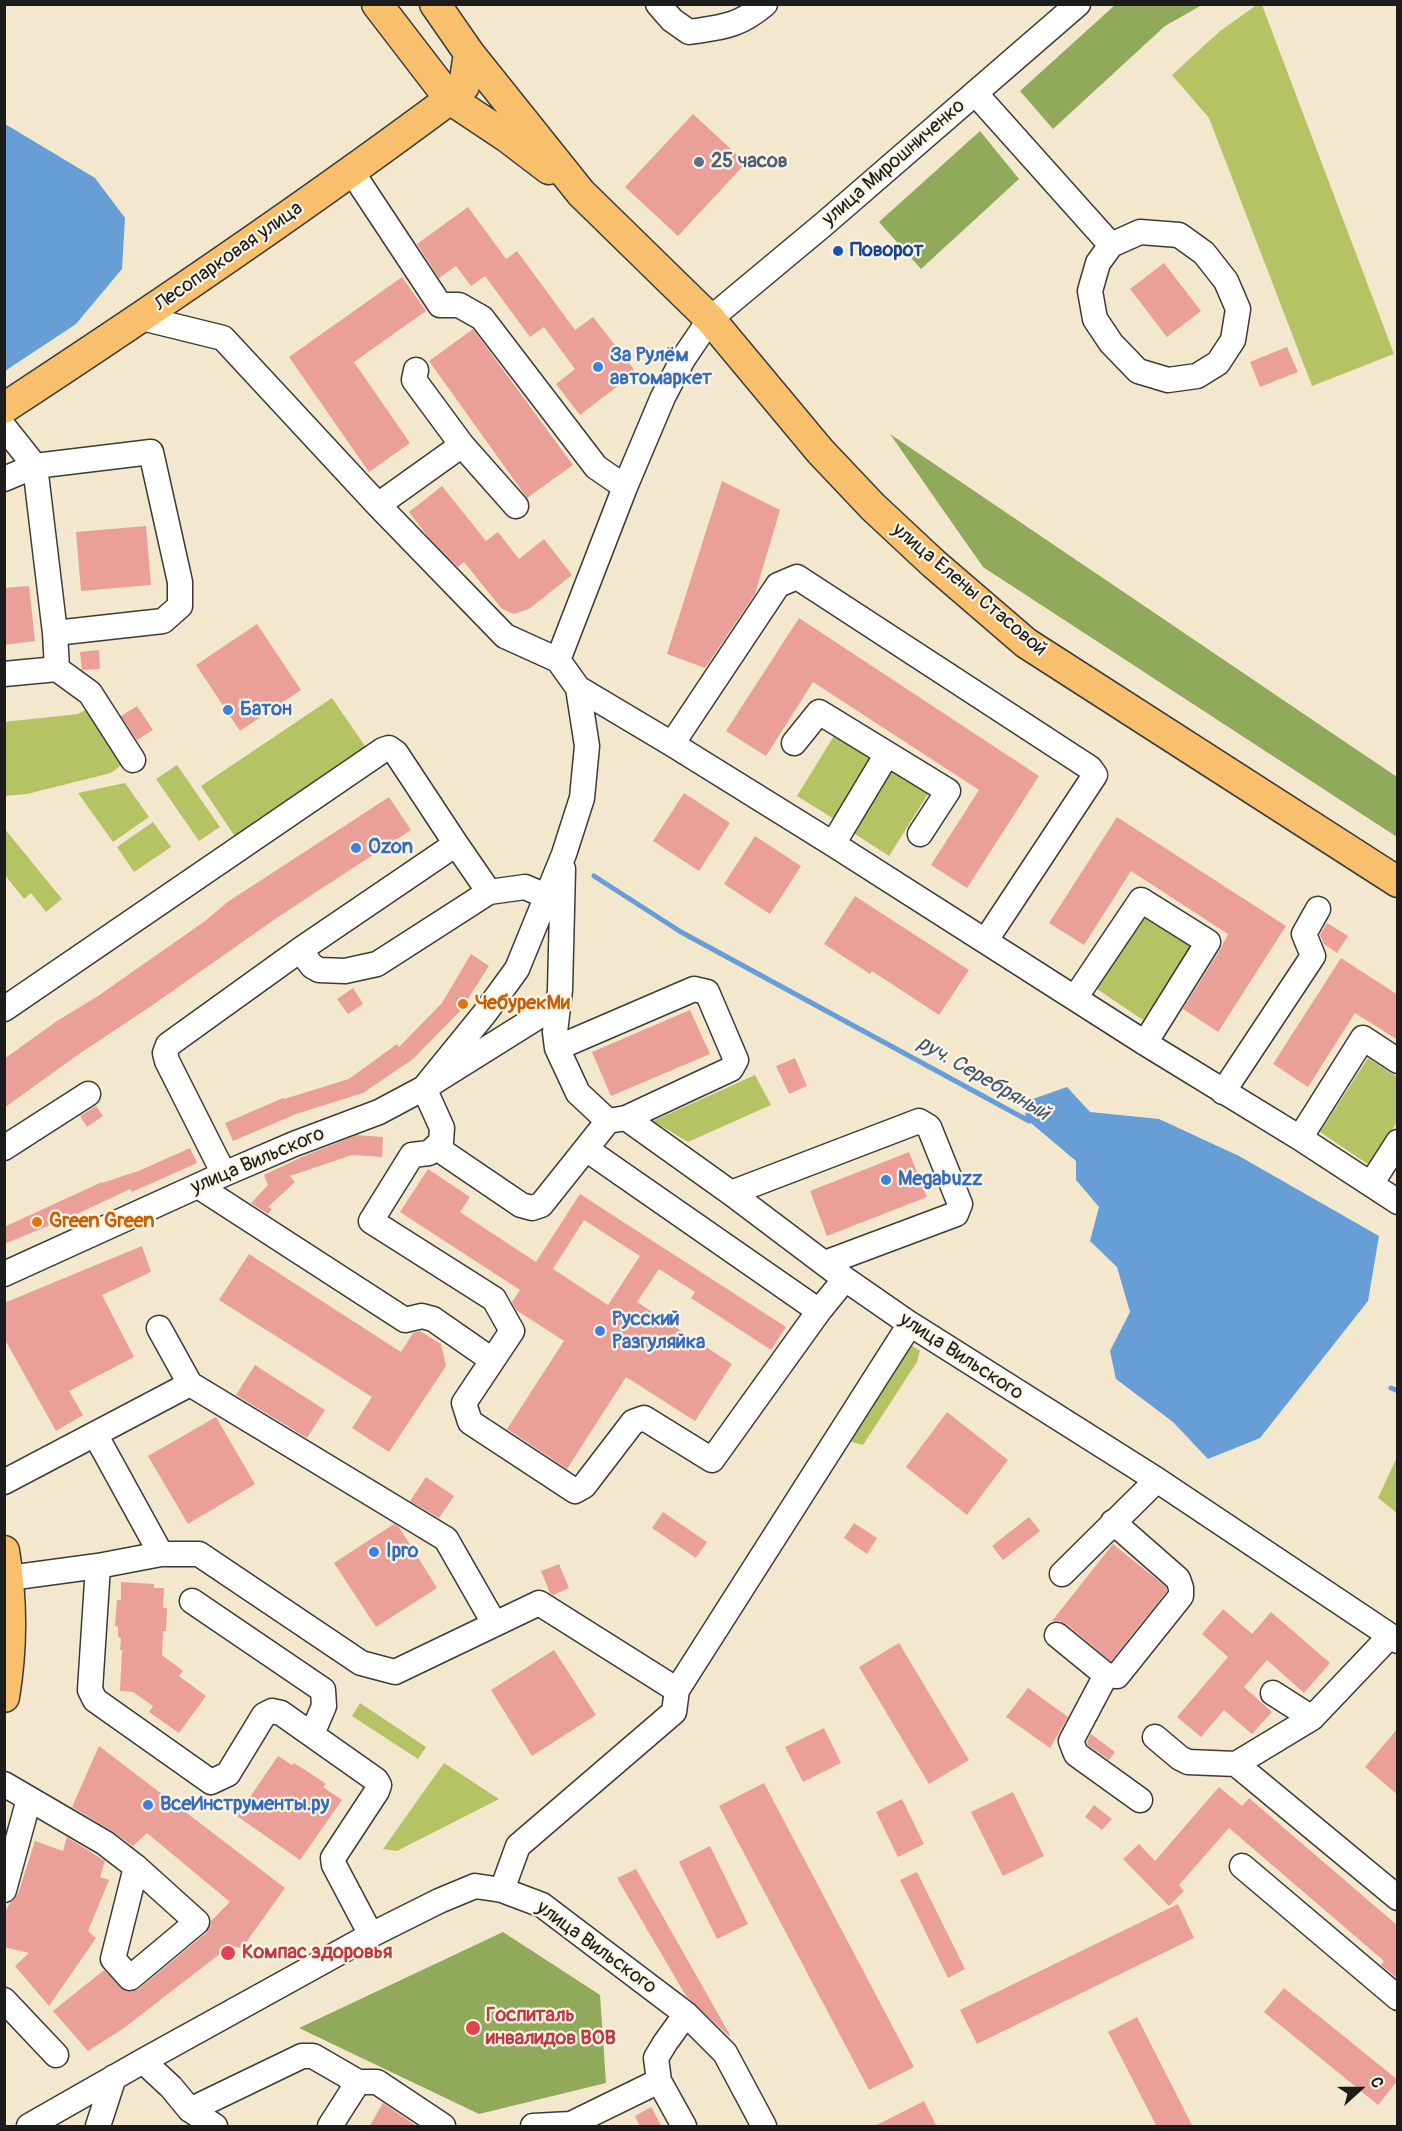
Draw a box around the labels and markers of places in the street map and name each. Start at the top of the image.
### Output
place label: 25 часов [711,150,787,174]
marker: 25 часов [692,155,706,169]
place label: Поворот [850,239,924,263]
marker: Поворот [831,244,845,258]
place label: За Рулём автомаркет [610,344,712,391]
marker: За Рулём автомаркет [591,360,605,374]
place label: Батон [240,698,292,722]
marker: Батон [221,703,235,717]
place label: Ozon [368,836,413,860]
marker: Ozon [349,841,363,855]
place label: ЧебурекМи [475,992,570,1016]
marker: ЧебурекМи [456,997,470,1011]
place label: Megabuzz [898,1168,982,1192]
marker: Megabuzz [879,1173,893,1187]
place label: Green Green [49,1210,155,1234]
marker: Green Green [30,1215,44,1229]
place label: Русский Разгуляйка [612,1308,705,1355]
marker: Русский Разгуляйка [593,1324,607,1338]
place label: Ipro [386,1540,419,1564]
marker: Ipro [367,1545,381,1559]
place label: ВсеИнструменты.ру [160,1793,329,1817]
marker: ВсеИнструменты.ру [141,1798,155,1812]
place label: Компас здоровья [242,1941,392,1965]
marker: Компас здоровья [219,1944,237,1962]
place label: Госпиталь инвалидов ВОВ [486,2004,616,2051]
marker: Госпиталь инвалидов ВОВ [464,2019,482,2037]

